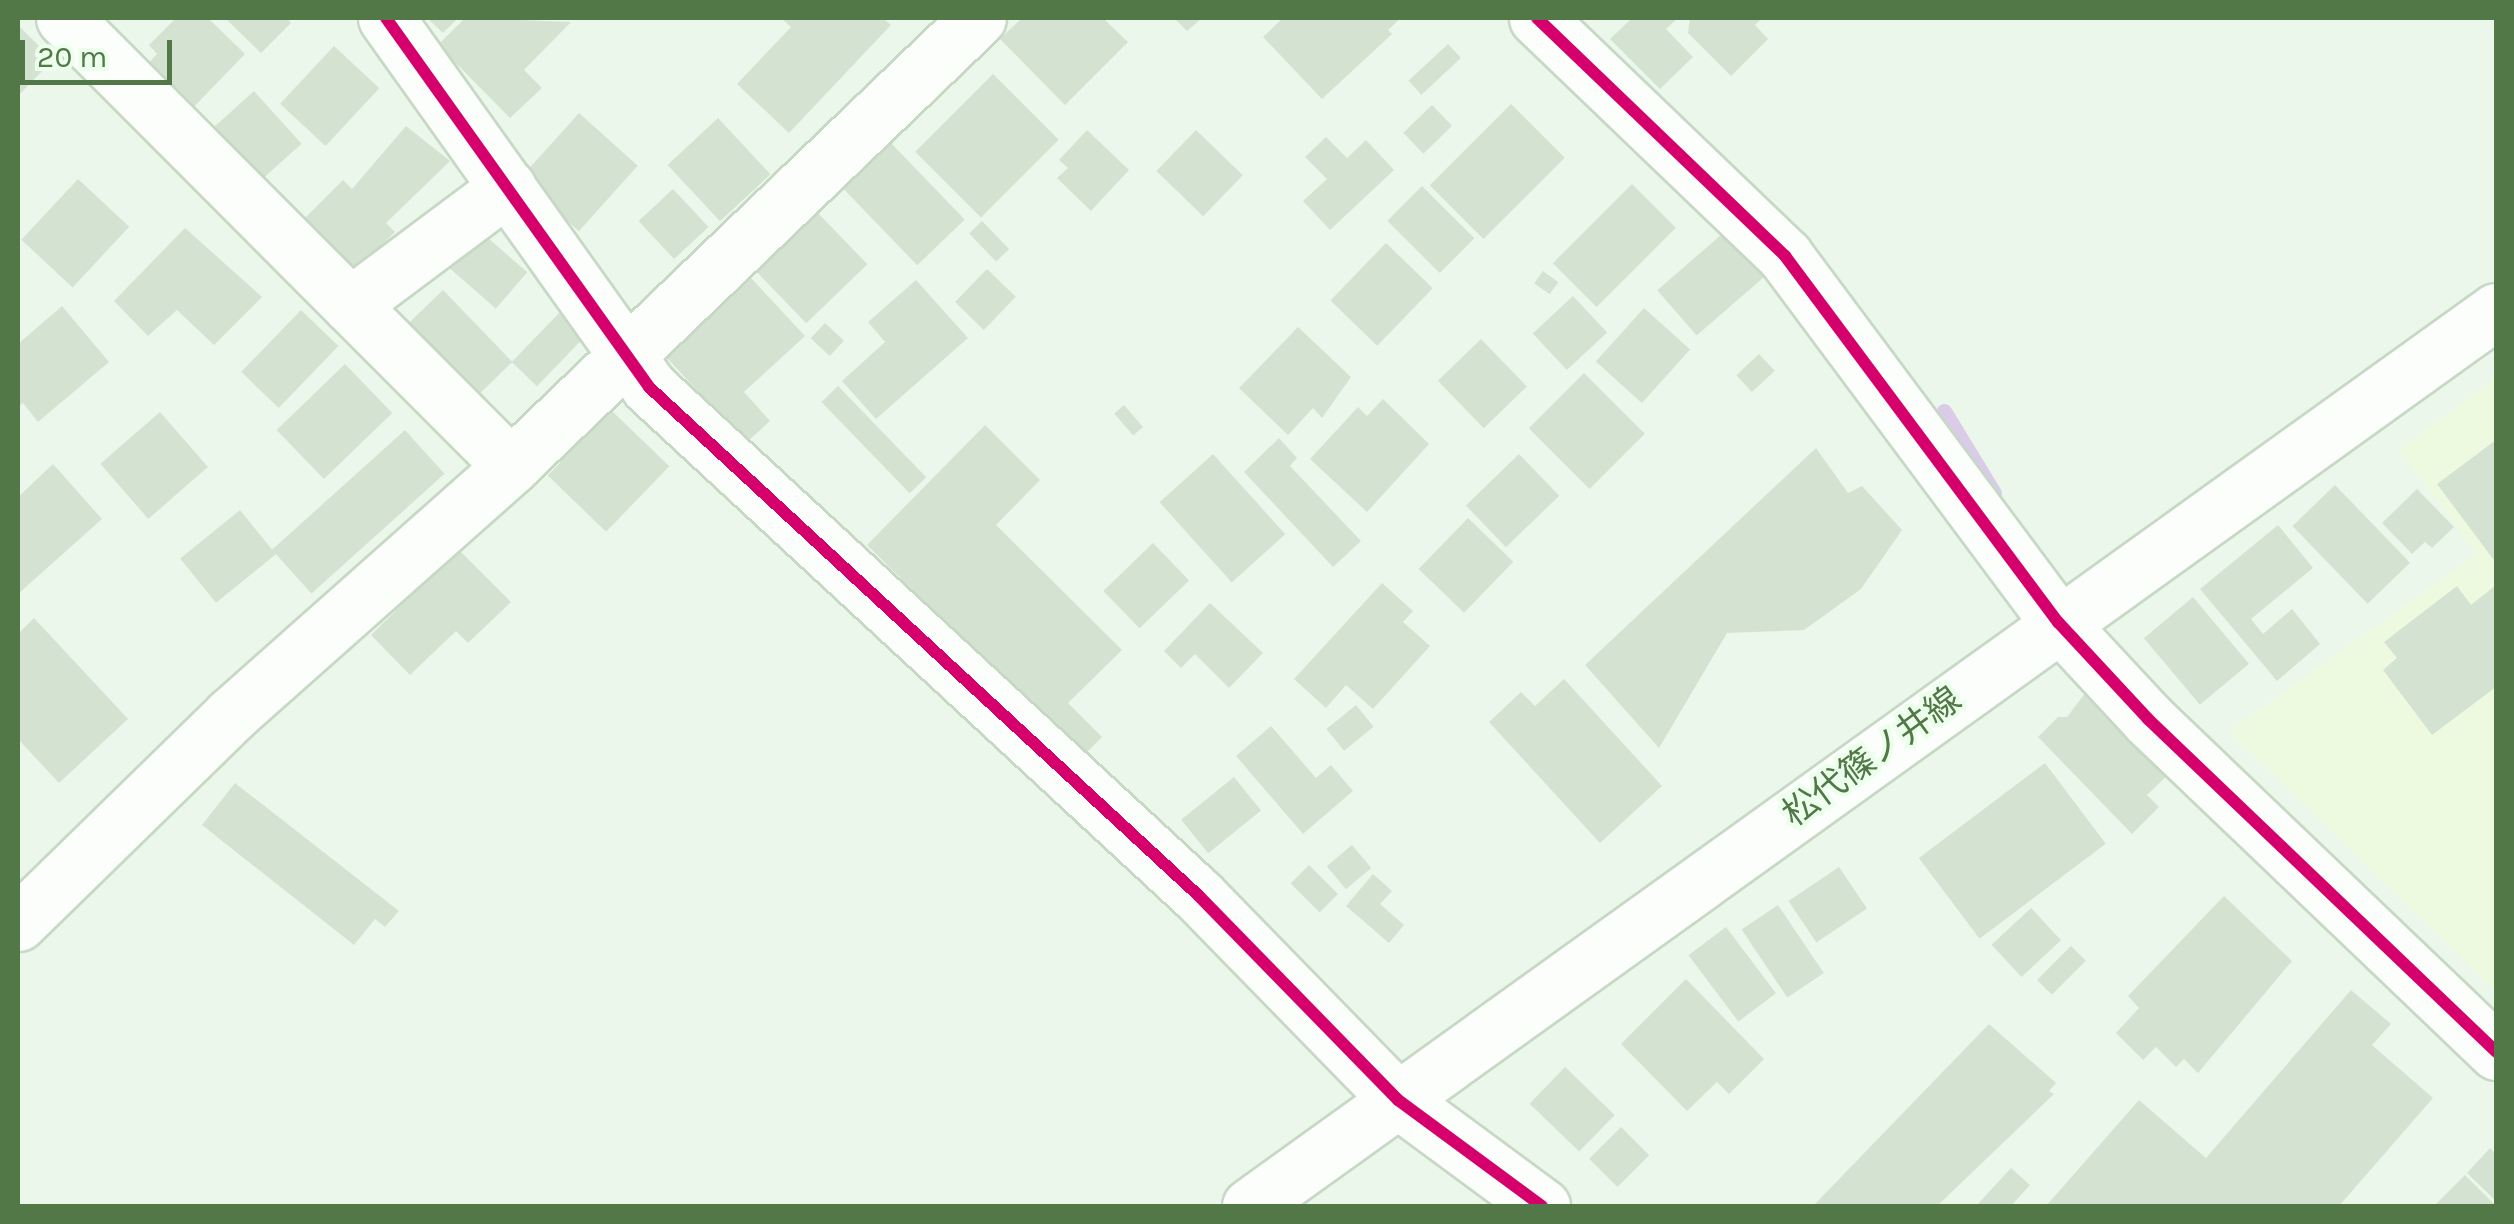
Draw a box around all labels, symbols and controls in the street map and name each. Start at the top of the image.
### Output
scale bar [25,20,178,82]
text: 20 m [37,39,107,75]
street label: 松代篠ノ井線 [1775,678,1969,836]

